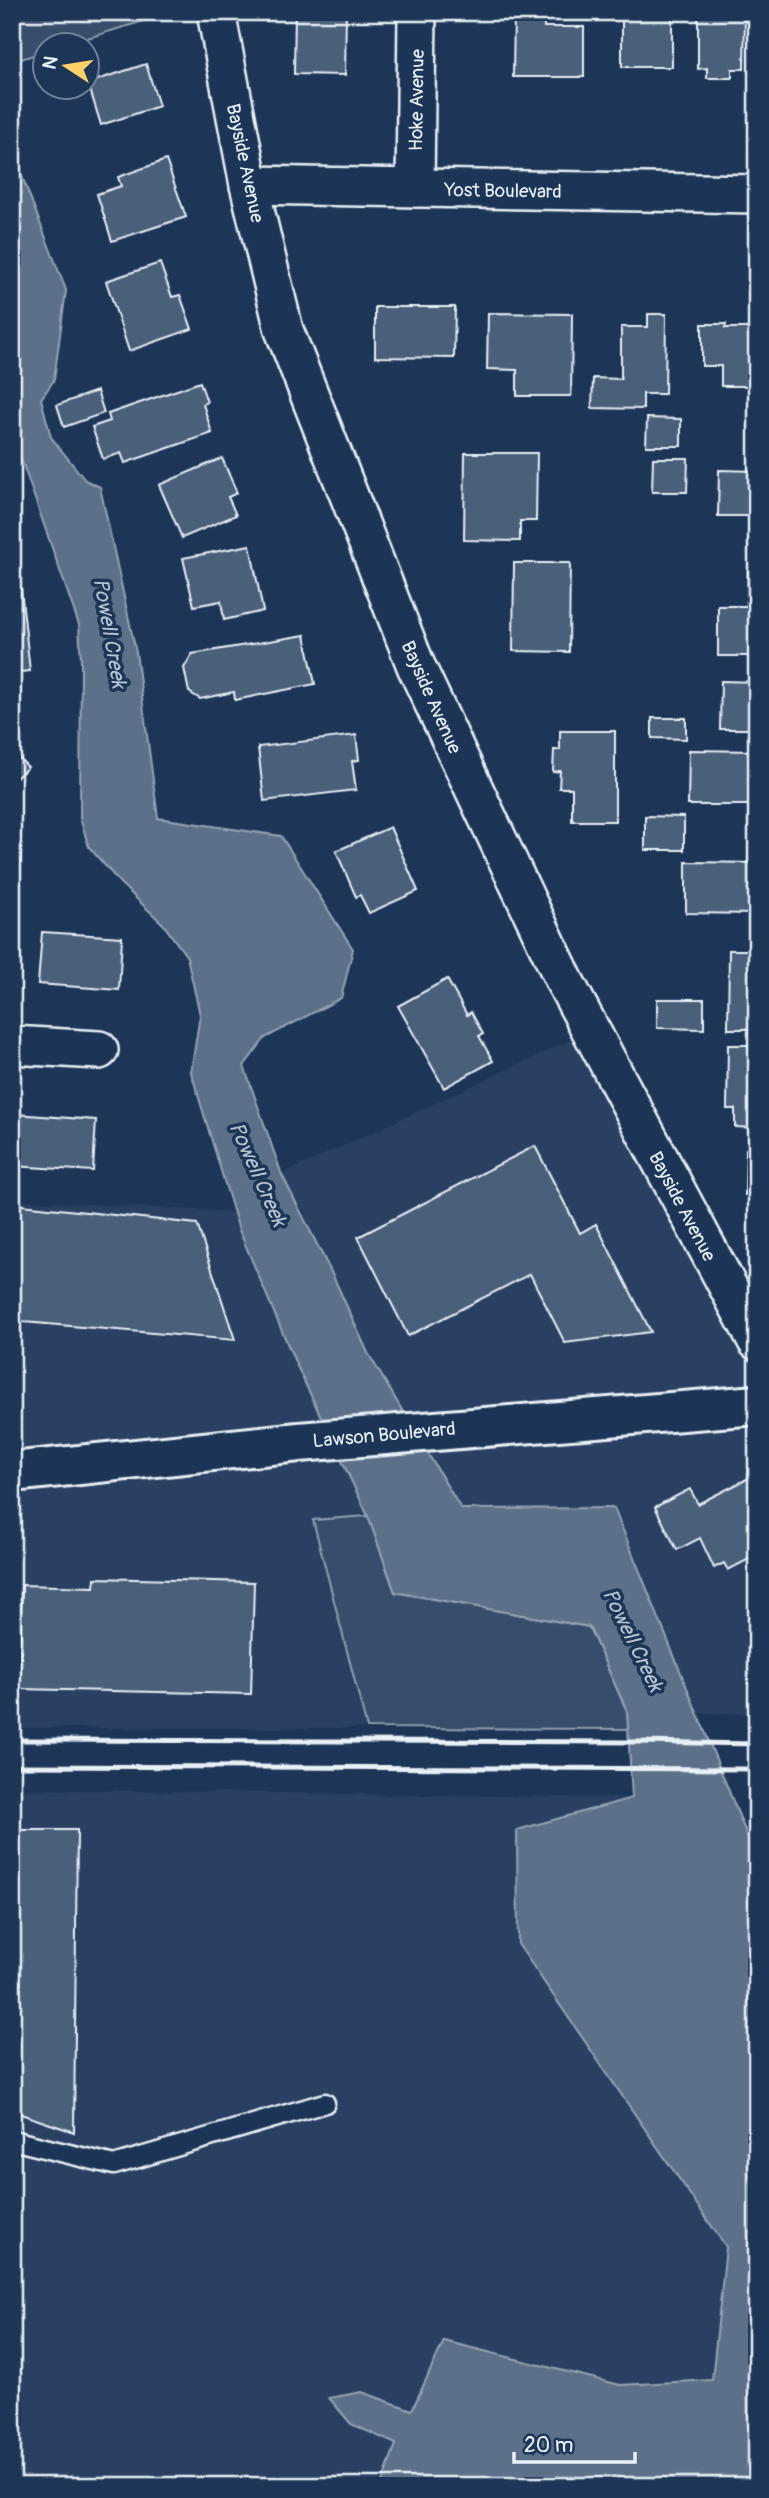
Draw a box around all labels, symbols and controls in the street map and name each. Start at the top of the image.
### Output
north arrow [32,32,102,102]
street label: Hoke Avenue [404,48,430,151]
text: N [37,54,63,71]
street label: Bayside Avenue [221,102,269,225]
street label: Yost Boulevard [443,178,562,204]
water label: Powell Creek [87,576,133,692]
street label: Bayside Avenue [396,637,467,758]
water label: Powell Creek [223,1118,293,1233]
street label: Bayside Avenue [643,1147,721,1266]
street label: Lawson Boulevard [312,1417,456,1453]
water label: Powell Creek [596,1584,670,1698]
scale bar [514,2421,634,2465]
text: 20 m [524,2432,573,2459]

